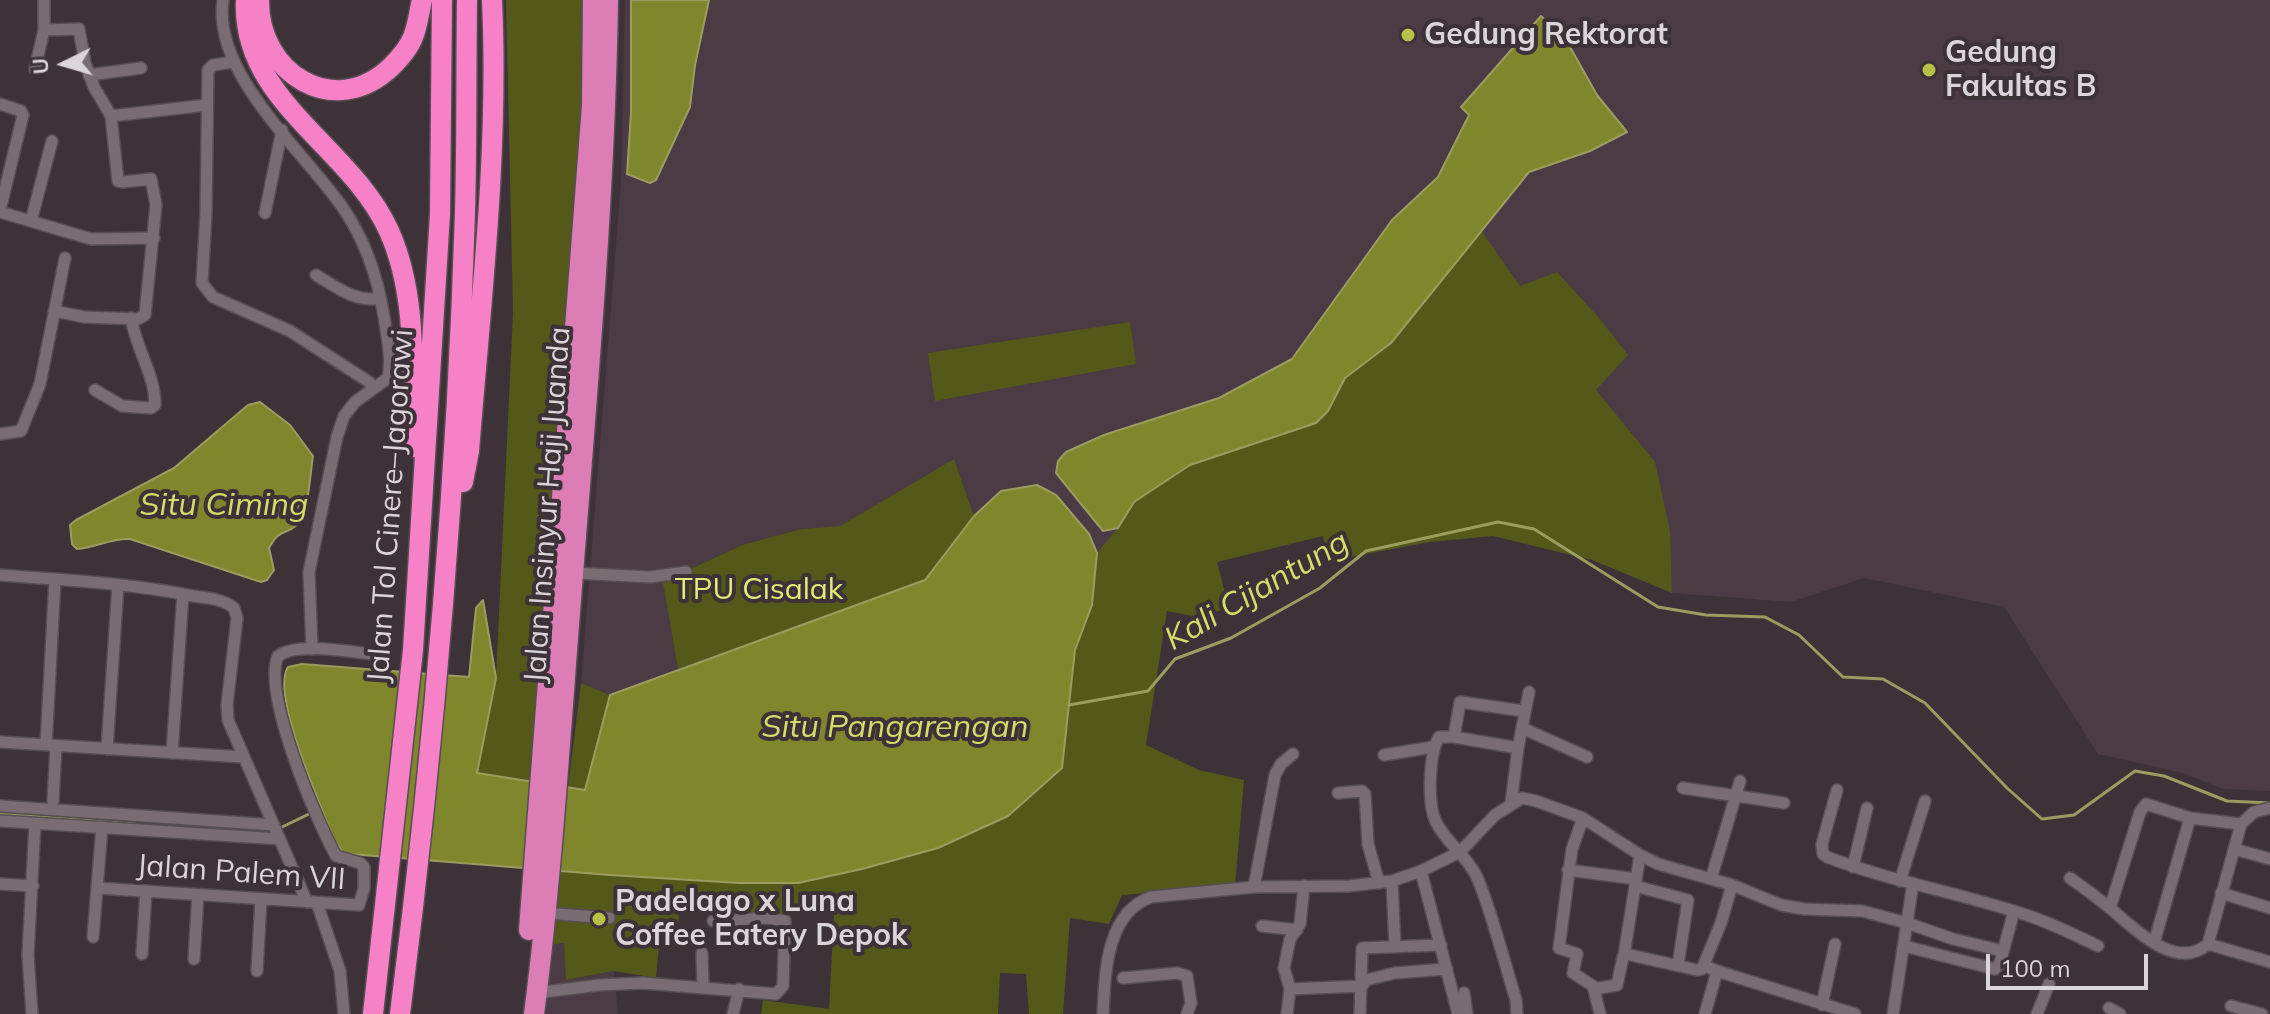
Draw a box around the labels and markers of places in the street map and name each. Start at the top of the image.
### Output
place label: Gedung Rektorat [1424,17,1668,53]
marker: Gedung Rektorat [1399,26,1417,44]
place label: Gedung Fakultas B [1945,35,2096,106]
marker: Gedung Fakultas B [1920,61,1938,79]
place label: Padelago x Luna Coffee Eatery Depok [615,884,908,954]
marker: Padelago x Luna Coffee Eatery Depok [590,910,608,928]

